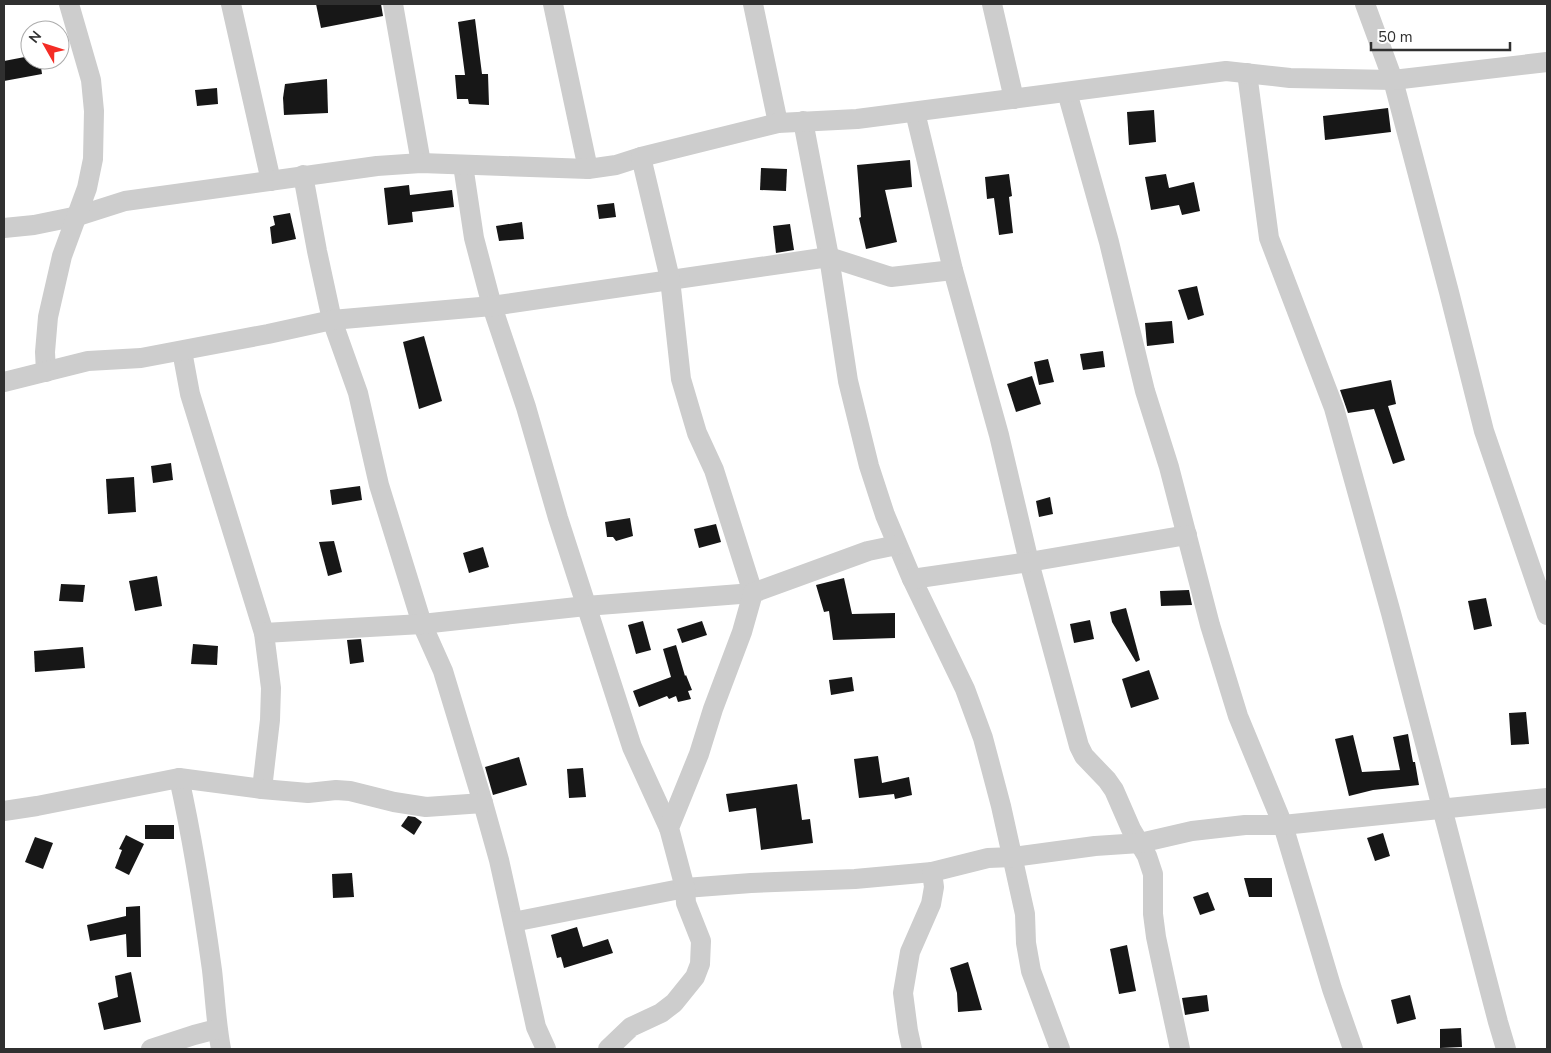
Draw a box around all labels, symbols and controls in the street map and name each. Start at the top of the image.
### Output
north arrow [20,20,70,70]
scale bar [1371,20,1510,52]
text: N [25,27,46,47]
text: 50 m [1378,27,1413,47]

